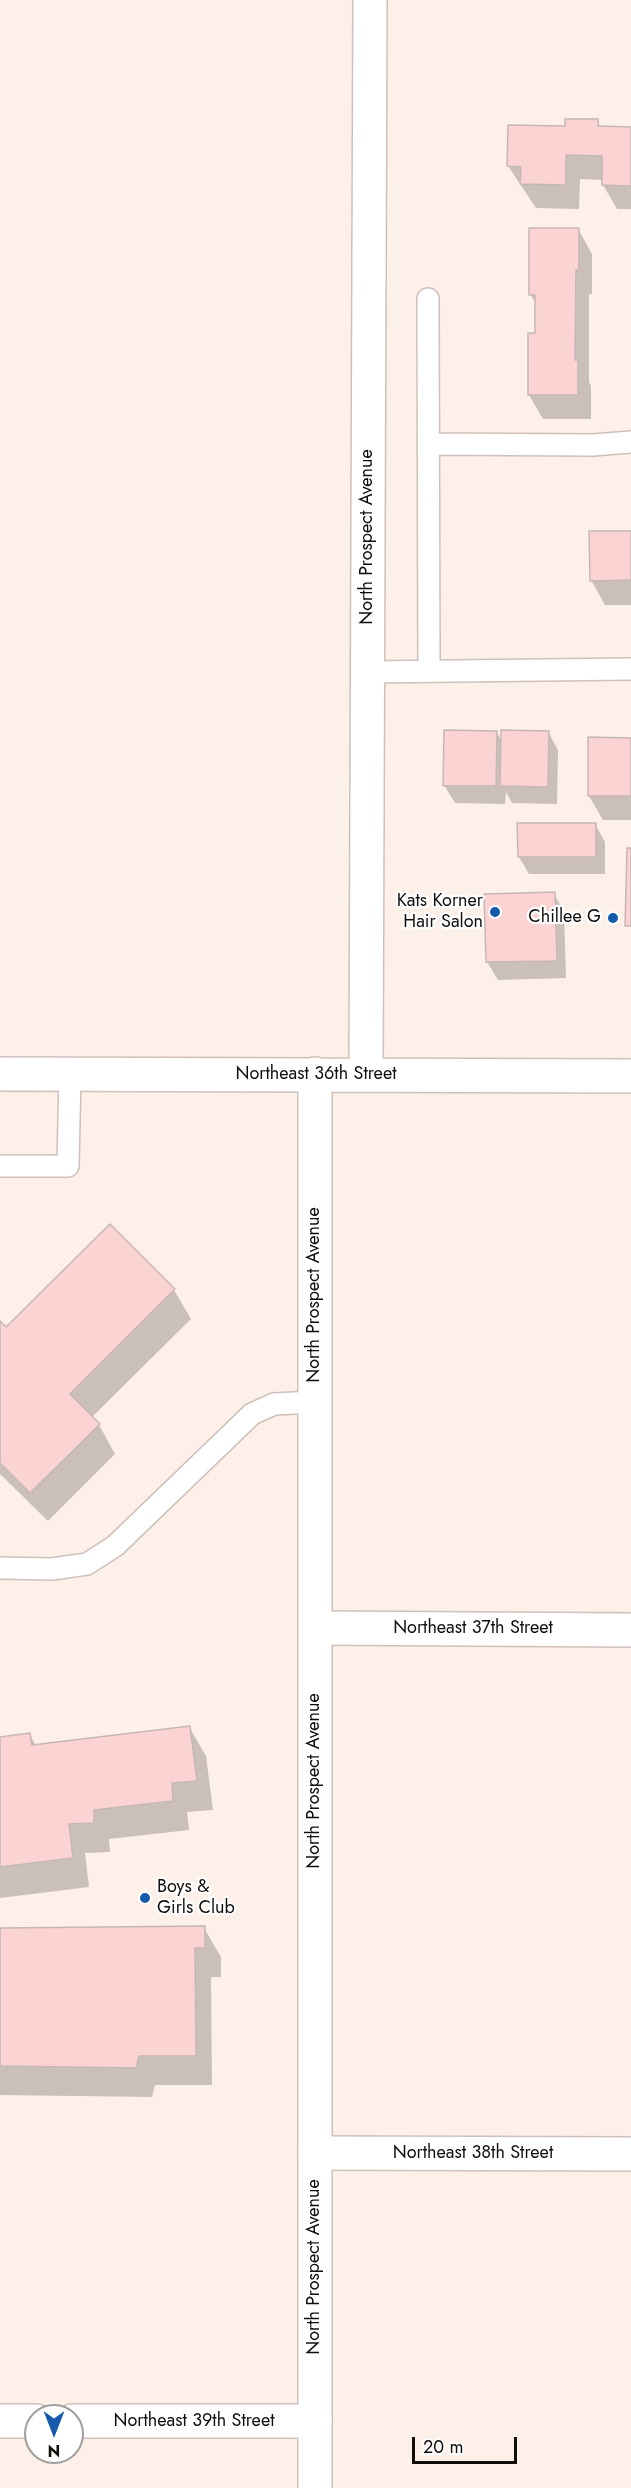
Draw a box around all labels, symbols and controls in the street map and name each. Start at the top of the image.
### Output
street label: North Prospect Avenue [357,449,379,625]
place label: Kats Korner Hair Salon [397,891,483,934]
marker: Kats Korner Hair Salon [488,905,502,919]
place label: Chillee G [528,907,601,929]
marker: Chillee G [606,911,620,925]
street label: Northeast 36th Street [236,1064,396,1086]
street label: North Prospect Avenue [304,1207,326,1383]
street label: Northeast 37th Street [393,1618,553,1640]
street label: North Prospect Avenue [304,1693,326,1869]
place label: Boys & Girls Club [157,1877,235,1920]
marker: Boys & Girls Club [138,1891,152,1905]
street label: Northeast 38th Street [393,2143,553,2165]
street label: North Prospect Avenue [304,2179,326,2355]
north arrow [24,2404,84,2464]
street label: Northeast 39th Street [114,2411,274,2433]
scale bar [415,2425,520,2463]
text: 20 m [423,2434,463,2460]
text: N [48,2439,60,2462]

